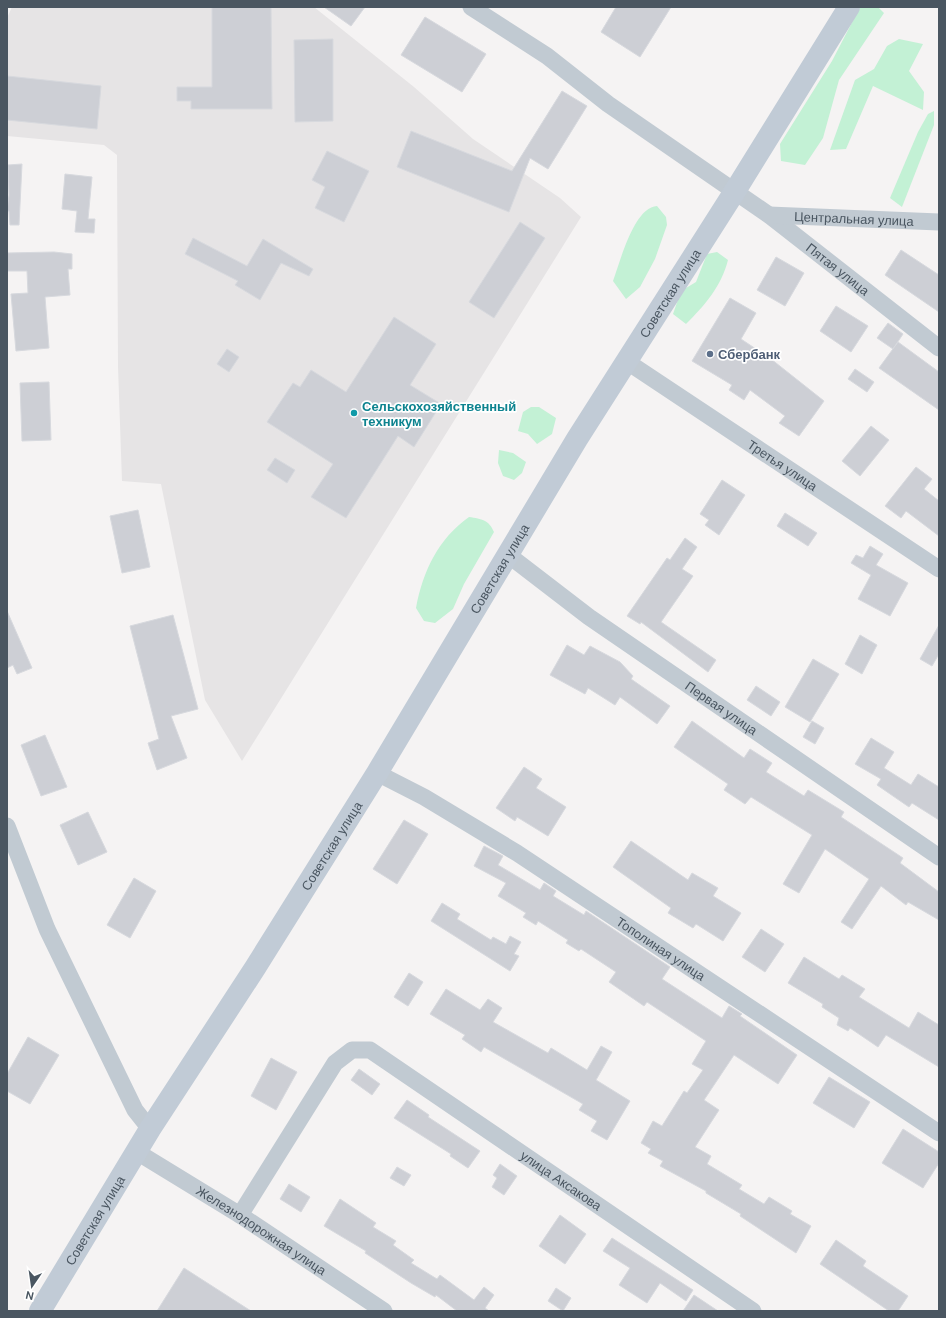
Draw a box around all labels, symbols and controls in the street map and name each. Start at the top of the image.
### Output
street label: Центральная улица [794,208,915,229]
street label: Пятая улица [803,239,873,299]
street label: Советская улица [635,245,705,341]
place label: Сбербанк [718,346,781,363]
marker: Сбербанк [705,349,715,359]
place label: Сельскохозяйственный техникум [362,398,516,430]
marker: Сельскохозяйственный техникум [349,408,359,418]
street label: Третья улица [744,436,821,495]
street label: Советская улица [466,520,533,617]
street label: Первая улица [682,677,762,739]
street label: Советская улица [297,797,366,894]
street label: Тополиная улица [613,913,709,985]
street label: улица Аксакова [517,1147,606,1214]
street label: Советская улица [61,1172,129,1268]
street label: Железнодорожная улица [193,1182,330,1279]
north arrow [12,1266,52,1306]
text: N [24,1288,35,1303]

